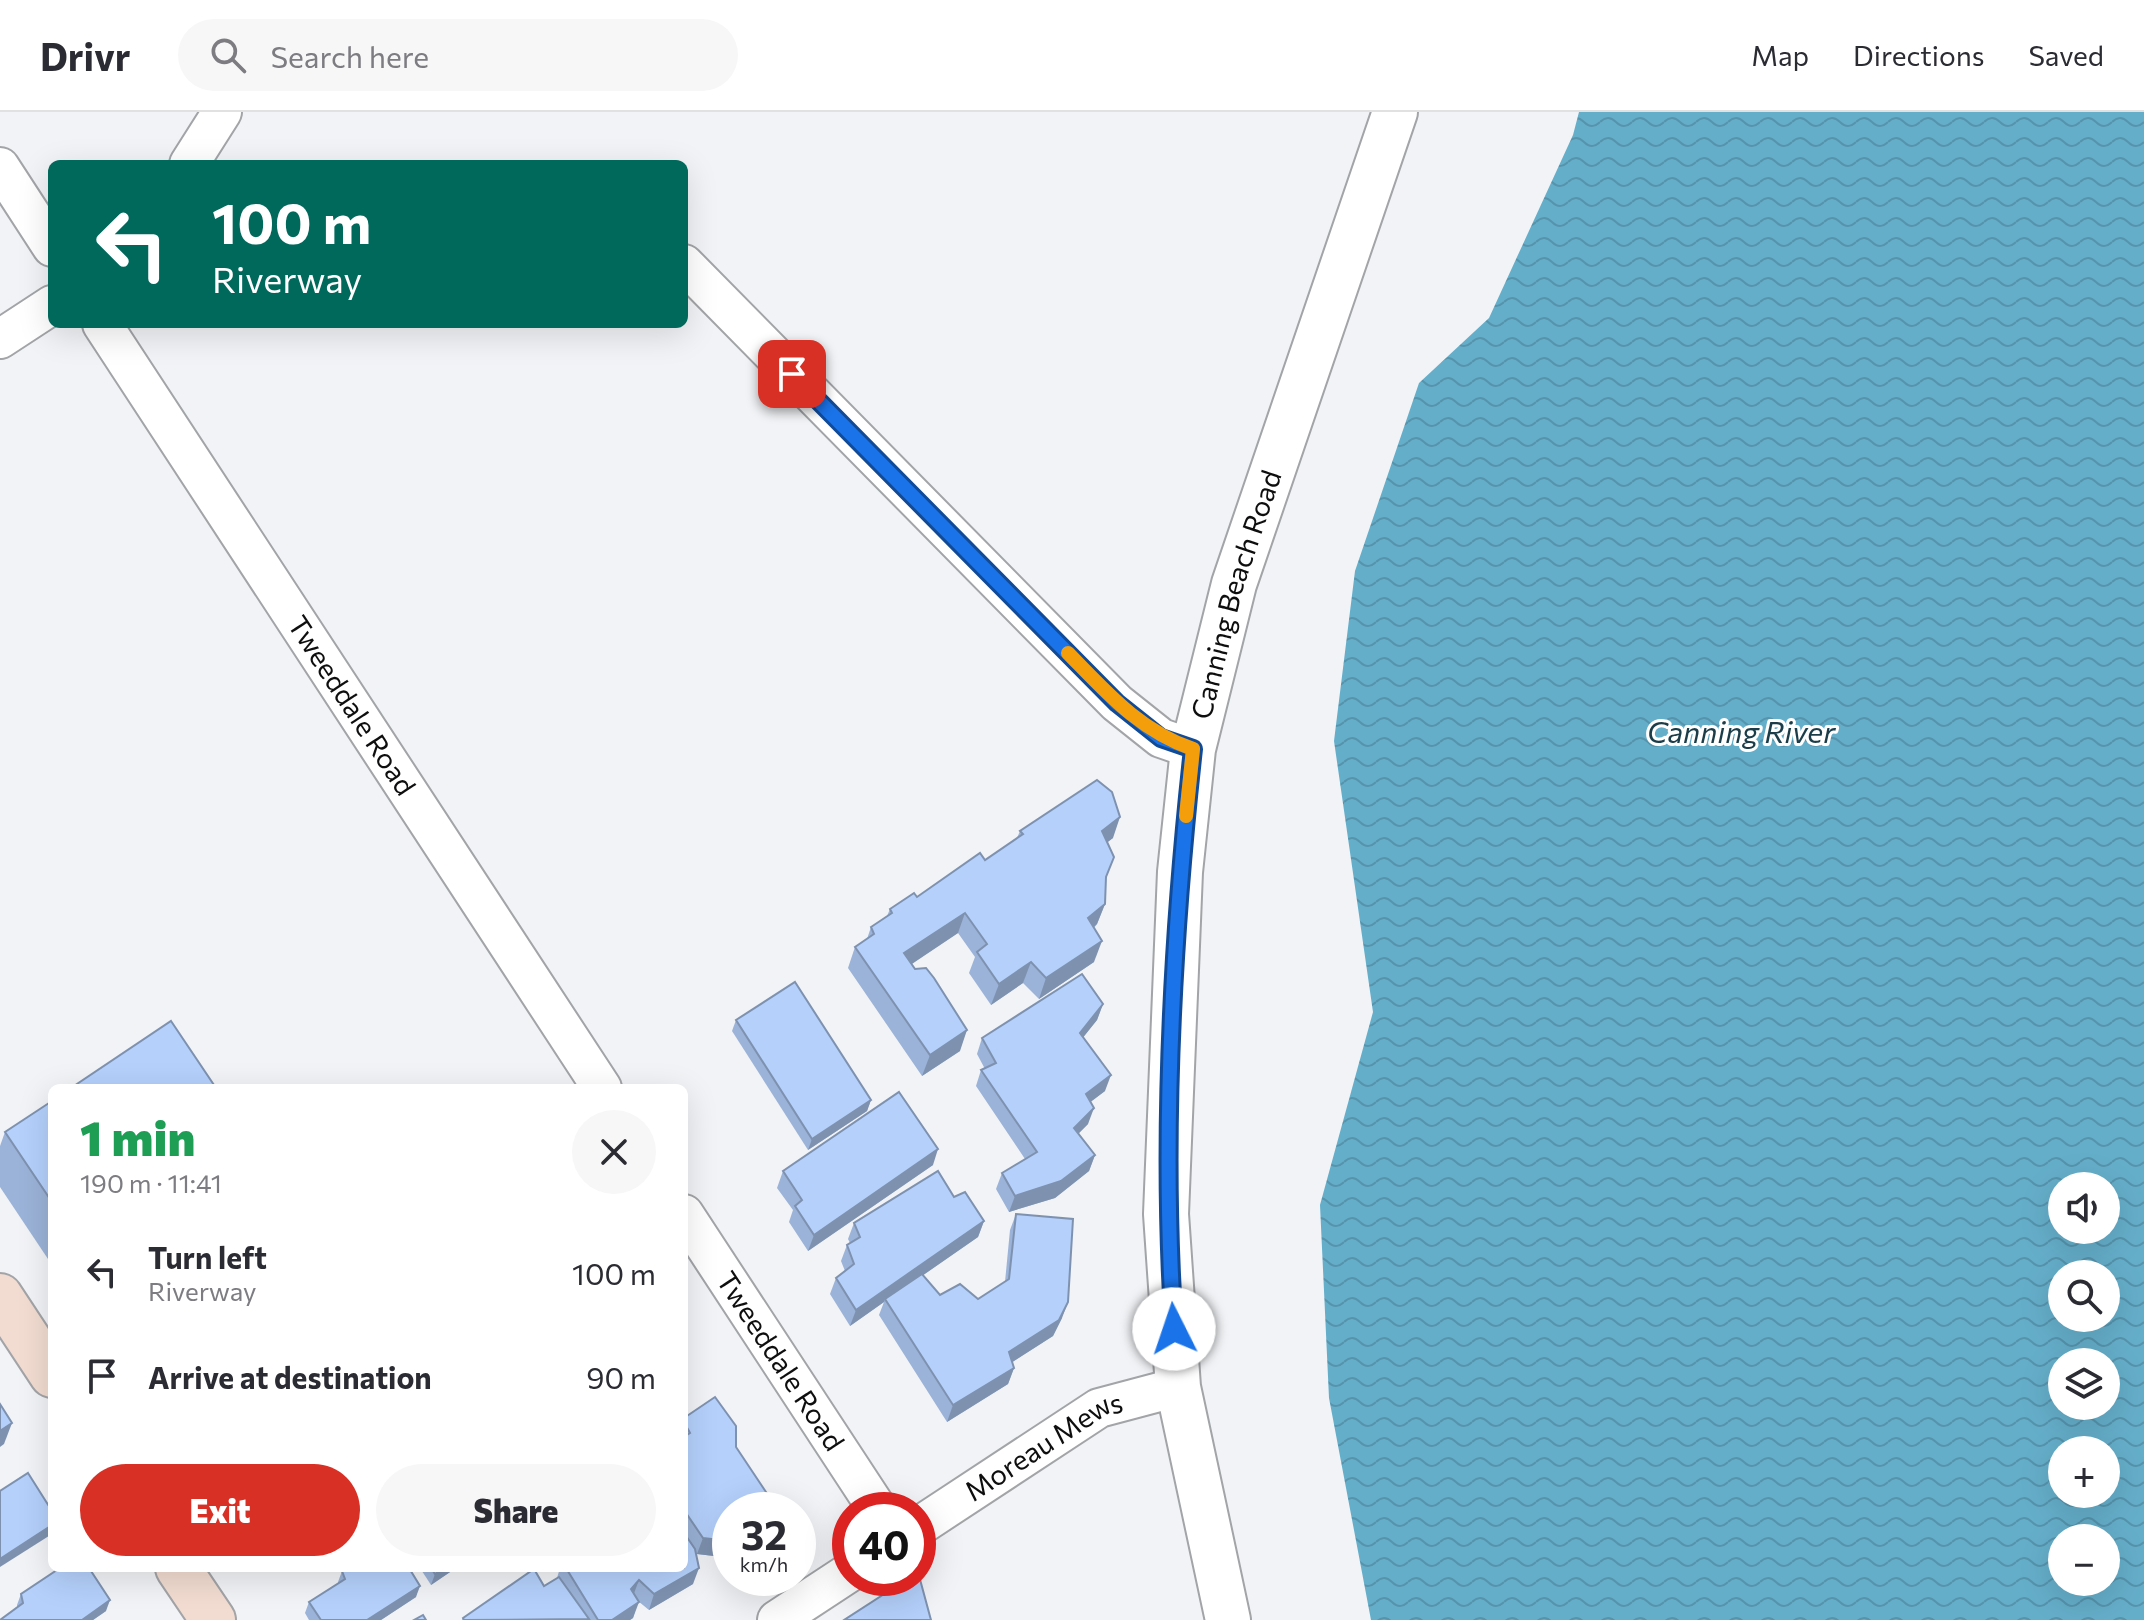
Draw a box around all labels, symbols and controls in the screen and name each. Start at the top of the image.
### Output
search box [178,19,738,91]
text: Drivr [40,32,130,79]
icon: search [206,33,250,77]
text: Search here [270,37,429,74]
text: Map [1751,38,1809,72]
text: Directions [1853,38,1984,72]
text: Saved [2028,38,2104,72]
text: 100 m [212,187,371,256]
icon: left [80,192,184,296]
text: Riverway [212,256,362,300]
pin [758,340,826,408]
icon: arrive [770,352,814,396]
street label: Canning Beach Road [1183,465,1288,722]
street label: Tweeddale Road [282,609,424,801]
water label: Canning River [1647,712,1836,749]
text: 1 min [80,1107,195,1166]
button: close [572,1110,656,1194]
text: 190 m · 11:41 [80,1167,222,1198]
map controls [2048,1172,2120,1596]
button: sound [2048,1172,2120,1244]
text: Turn left [148,1238,267,1275]
icon: left [80,1250,124,1294]
text: 100 m [572,1254,656,1291]
button: search [2048,1260,2120,1332]
street label: Tweeddale Road [710,1265,852,1457]
text: Riverway [148,1275,256,1306]
position arrow [1132,1287,1216,1371]
button: layers [2048,1348,2120,1420]
icon: arrive [80,1354,124,1398]
text: Arrive at destination [148,1358,432,1395]
text: 90 m [586,1358,656,1395]
street label: Moreau Mews [958,1384,1126,1508]
button: + [2048,1436,2120,1508]
button: Exit [80,1464,360,1556]
button: Share [376,1464,656,1556]
speed limit sign: 40 [832,1492,936,1596]
text: 32 [741,1509,787,1558]
button: − [2048,1524,2120,1596]
text: km/h [740,1552,788,1576]

